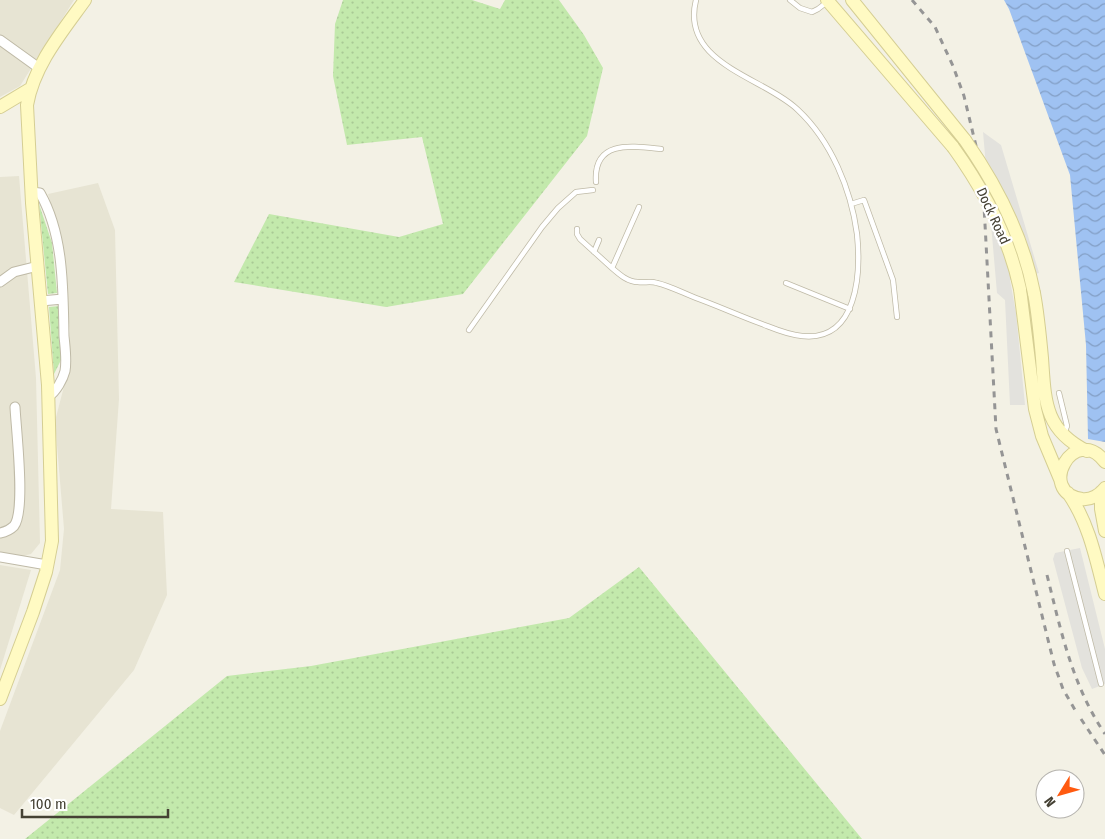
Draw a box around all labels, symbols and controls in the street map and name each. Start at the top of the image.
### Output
street label: Dock Road [973,185,1013,247]
north arrow [1035,769,1085,819]
scale bar [22,786,169,818]
text: N [1041,793,1059,810]
text: 100 m [30,795,67,813]

